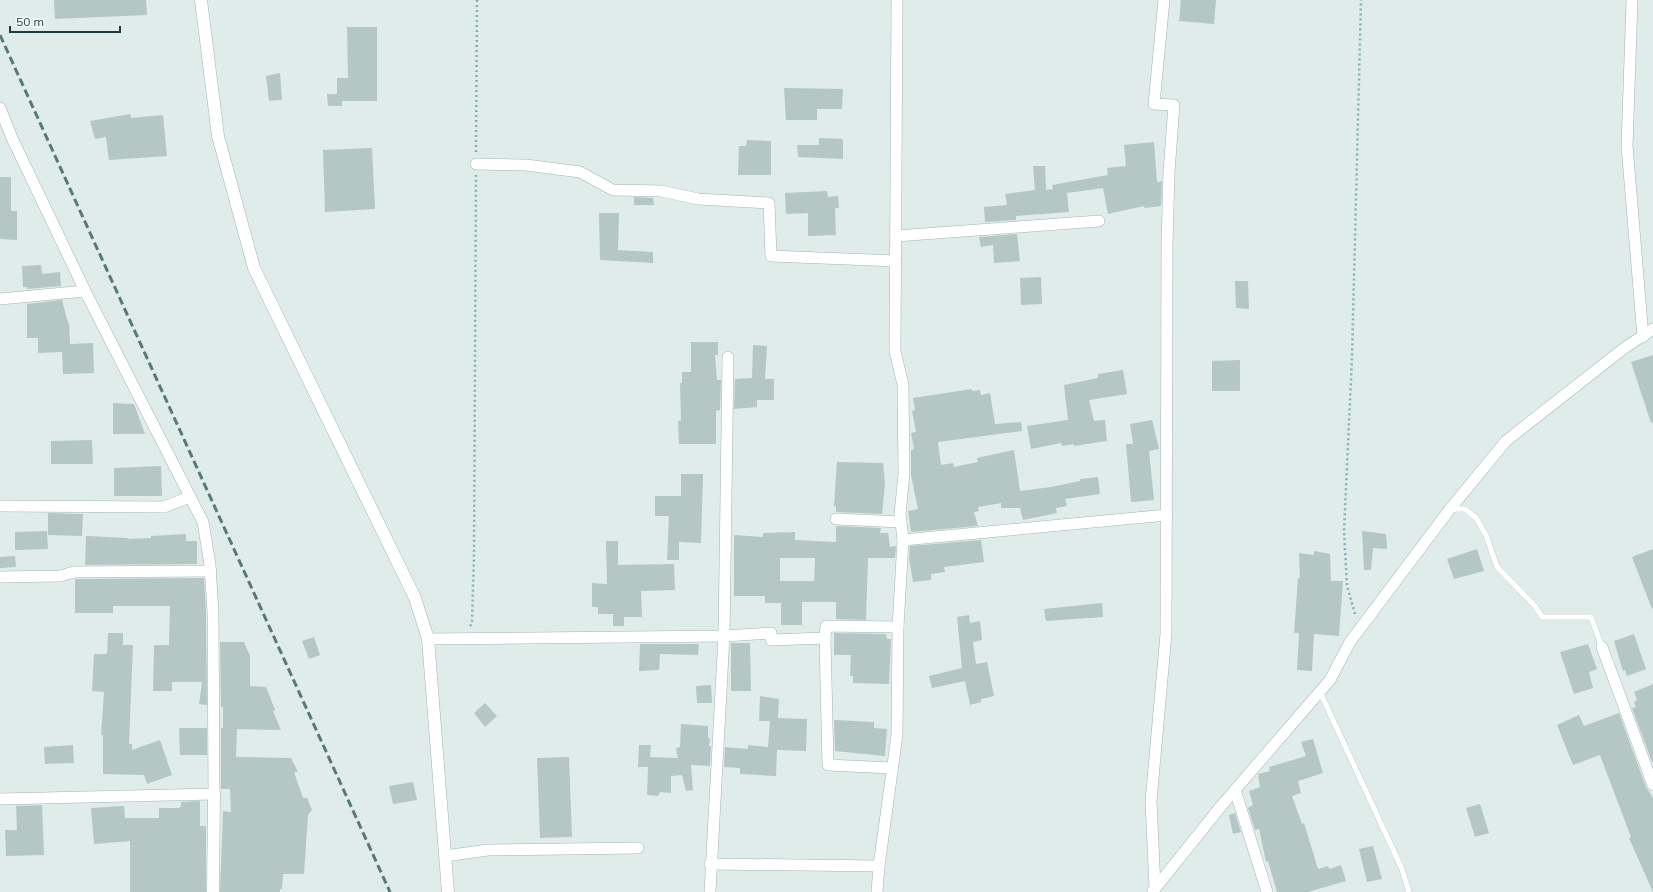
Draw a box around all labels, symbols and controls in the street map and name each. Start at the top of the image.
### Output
scale bar [10,8,120,34]
text: 50 m [16,14,44,29]

